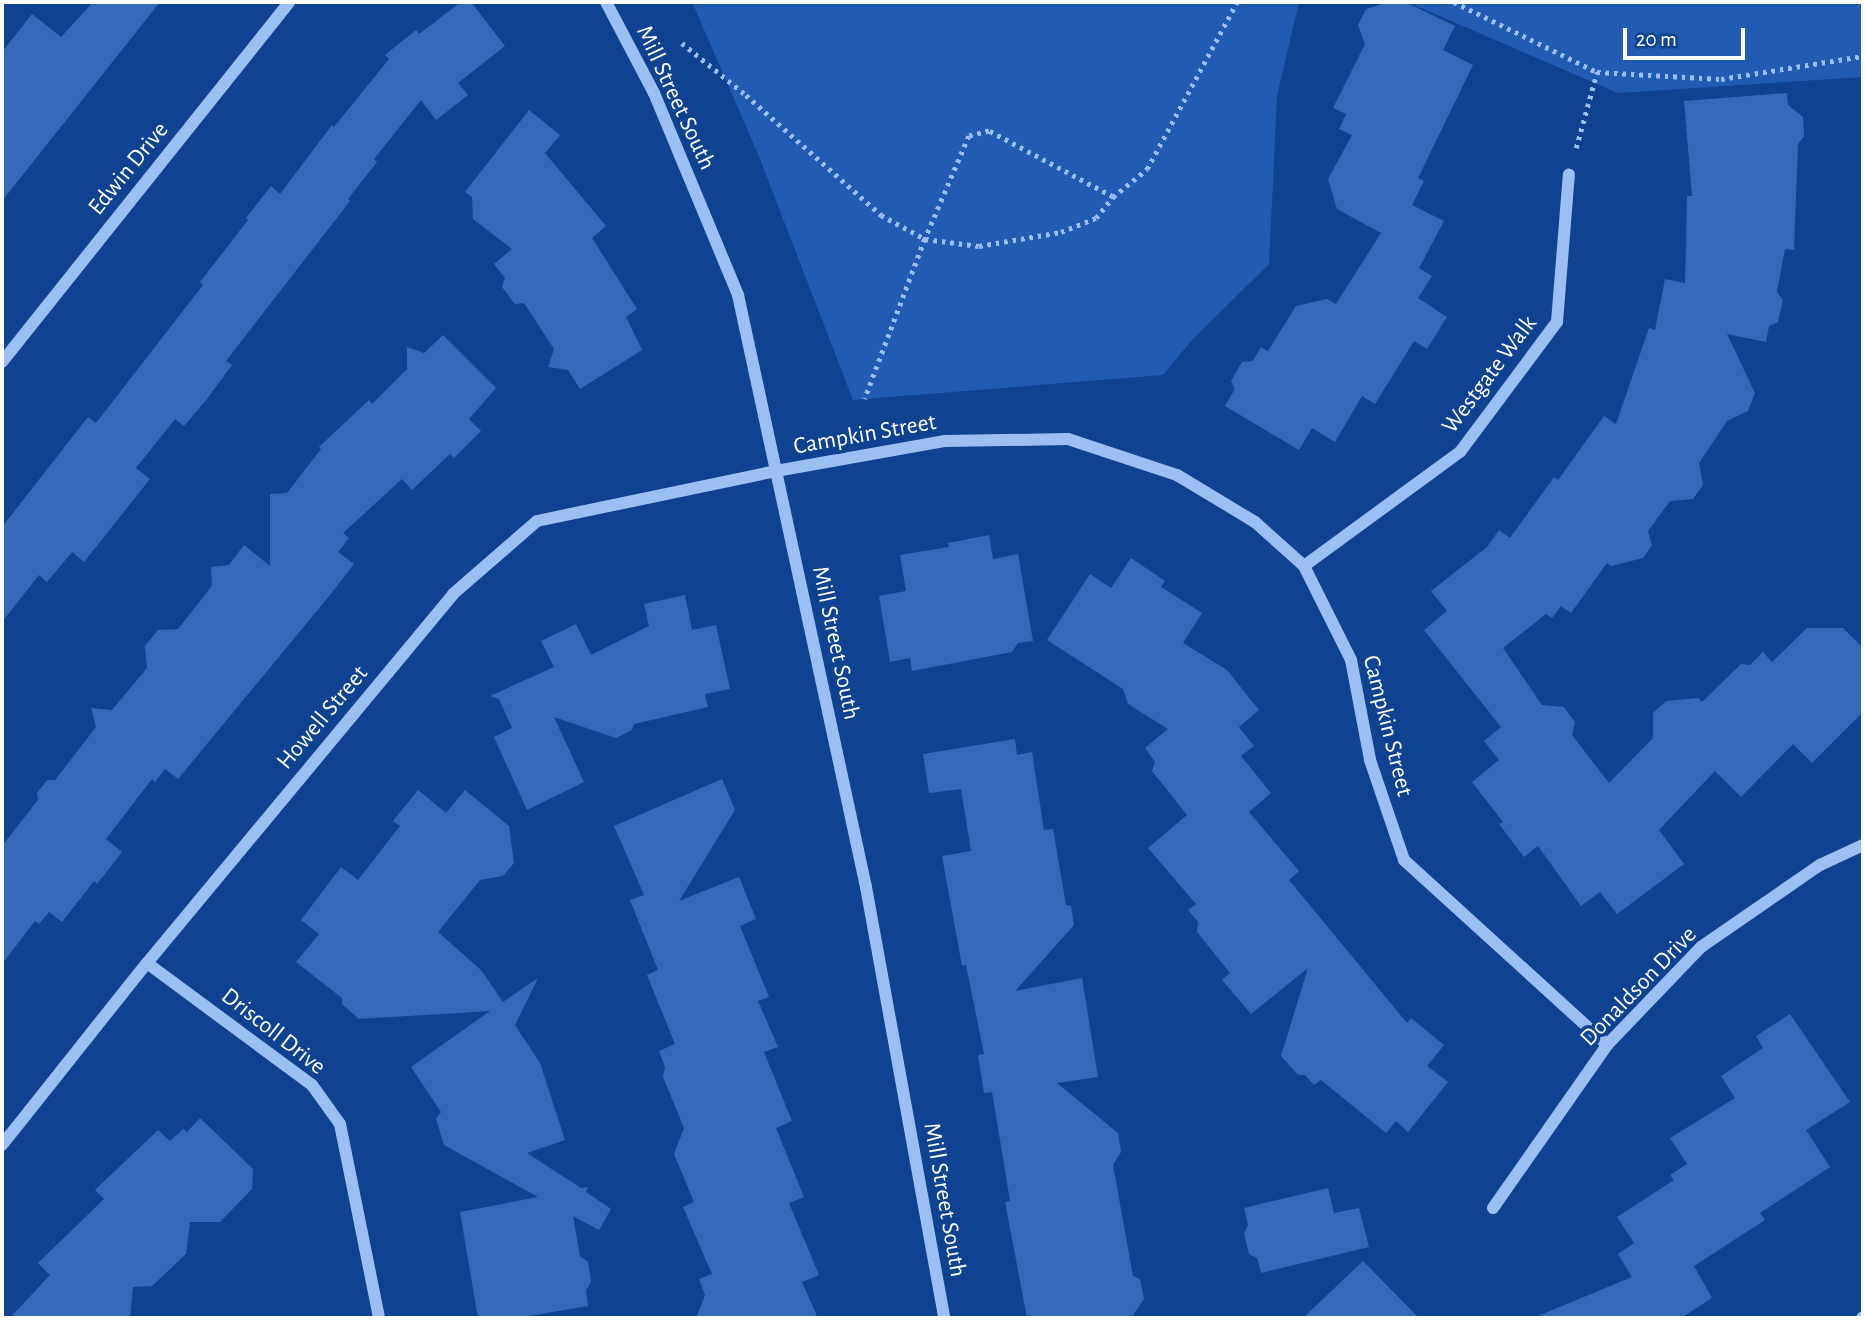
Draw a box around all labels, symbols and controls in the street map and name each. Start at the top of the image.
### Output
scale bar [1627,14,1750,58]
street label: Mill Street South [629,21,721,175]
text: 20 m [1636,29,1677,50]
street label: Edwin Drive [83,117,175,221]
street label: Westgate Walk [1436,310,1544,440]
street label: Campkin Street [791,408,939,462]
street label: Mill Street South [805,564,865,722]
street label: Campkin Street [1356,652,1418,800]
street label: Howell Street [271,660,375,776]
street label: Donaldson Drive [1575,921,1703,1053]
street label: Driscoll Drive [215,982,331,1082]
street label: Mill Street South [916,1121,972,1279]

